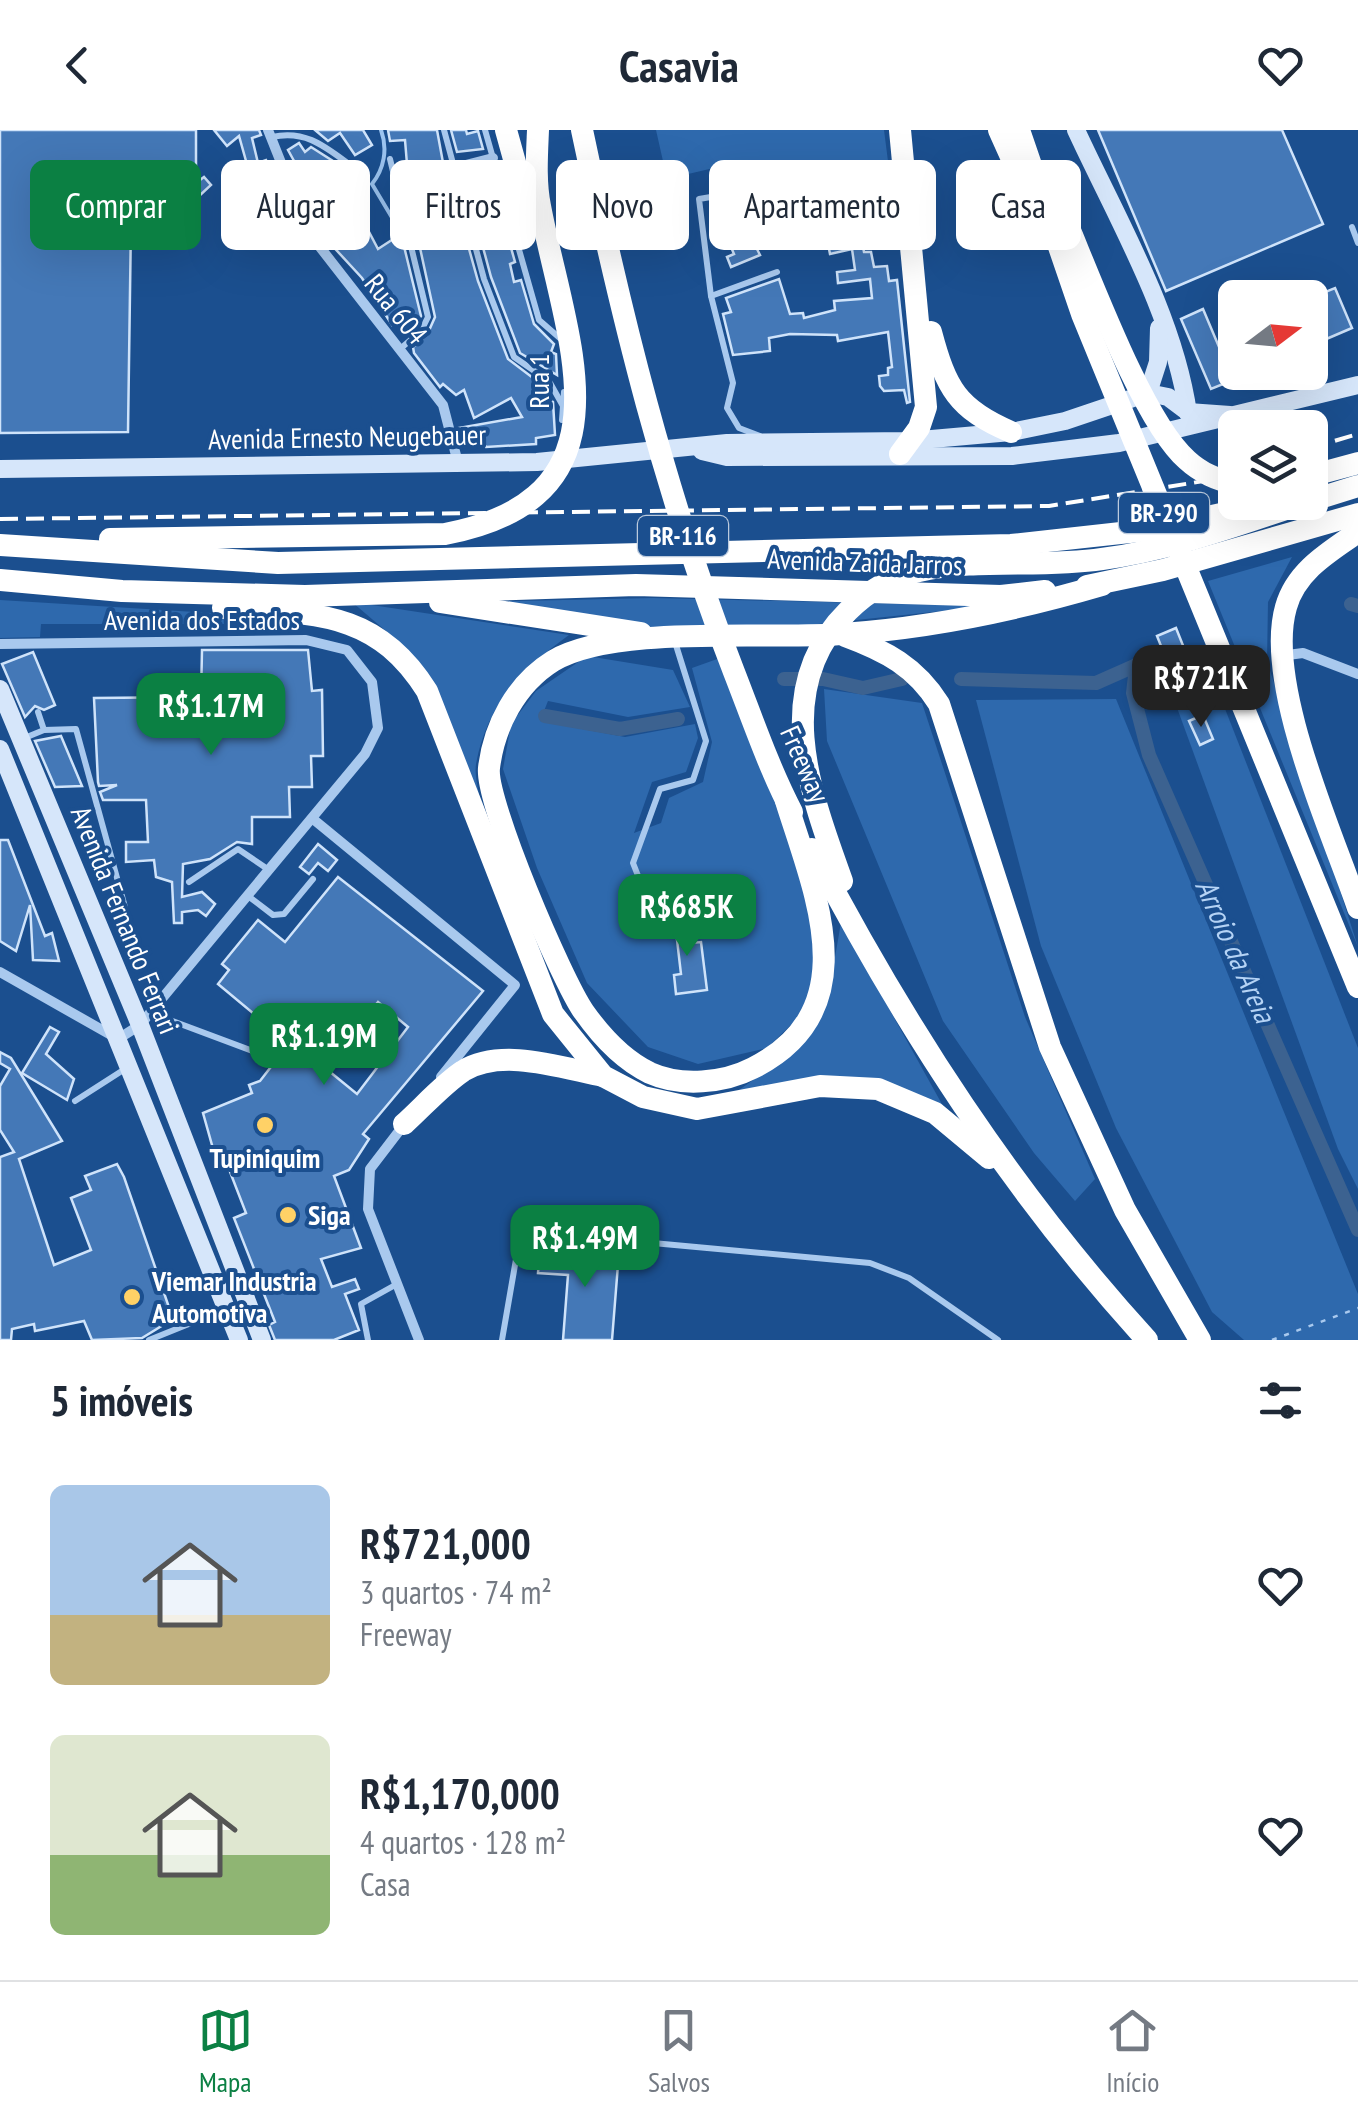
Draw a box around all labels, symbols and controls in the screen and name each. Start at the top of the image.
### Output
text: Casavia [619,36,739,94]
icon: back [50,38,105,93]
icon: heart [1253,38,1308,93]
chip: Comprar [30,160,201,250]
chip: Alugar [221,160,370,250]
chip: Filtros [390,160,536,250]
chip: Novo [556,160,689,250]
chip: Apartamento [709,160,936,250]
chip: Casa [956,160,1081,250]
street label: Rua 604 [357,266,436,352]
north arrow [1218,280,1328,390]
map controls [1218,280,1328,520]
street label: Rua 1 [520,353,557,409]
button: layers [1218,410,1328,520]
street label: Avenida Ernesto Neugebauer [208,416,487,457]
road number: BR-290 [1119,493,1209,533]
road number: BR-116 [638,516,728,556]
street label: Avenida Zaida Jarros [767,540,963,583]
street label: Avenida dos Estados [104,601,300,638]
pin: R$721K [1120,645,1282,730]
text: R$721K [1154,656,1248,698]
pin: R$1.17M [119,673,303,758]
text: R$1.17M [158,684,264,726]
street label: Freeway [772,720,839,808]
street label: Avenida Fernando Ferrari [63,800,188,1039]
water label: Arroio da Areia [1187,872,1286,1030]
pin: R$685K [606,874,768,959]
text: R$685K [640,885,734,927]
pin: R$1.19M [232,1003,416,1088]
text: R$1.19M [271,1014,377,1056]
marker: Tupiniquim [254,1114,276,1136]
place label: Tupiniquim [210,1139,320,1176]
place label: Siga [308,1196,351,1233]
marker: Siga [277,1204,299,1226]
pin: R$1.49M [493,1205,677,1290]
text: R$1.49M [532,1216,638,1258]
place label: Viemar Industria Automotiva [151,1262,317,1331]
marker: Viemar Industria Automotiva [121,1286,143,1308]
text: 5 imóveis [50,1373,193,1428]
icon: filters [1253,1373,1308,1428]
text: R$721,000 [360,1516,531,1571]
icon: home [130,1525,250,1645]
icon: heart [1253,1558,1308,1613]
text: 3 quartos · 74 m² [360,1571,552,1613]
text: Freeway [360,1613,452,1655]
text: R$1,170,000 [360,1766,560,1821]
icon: home [130,1775,250,1895]
icon: heart [1253,1808,1308,1863]
text: 4 quartos · 128 m² [360,1821,566,1863]
text: Casa [360,1863,411,1905]
tab: Mapa [198,2003,253,2100]
tab: Salvos [648,2003,710,2100]
tab: Início [1105,2003,1160,2100]

